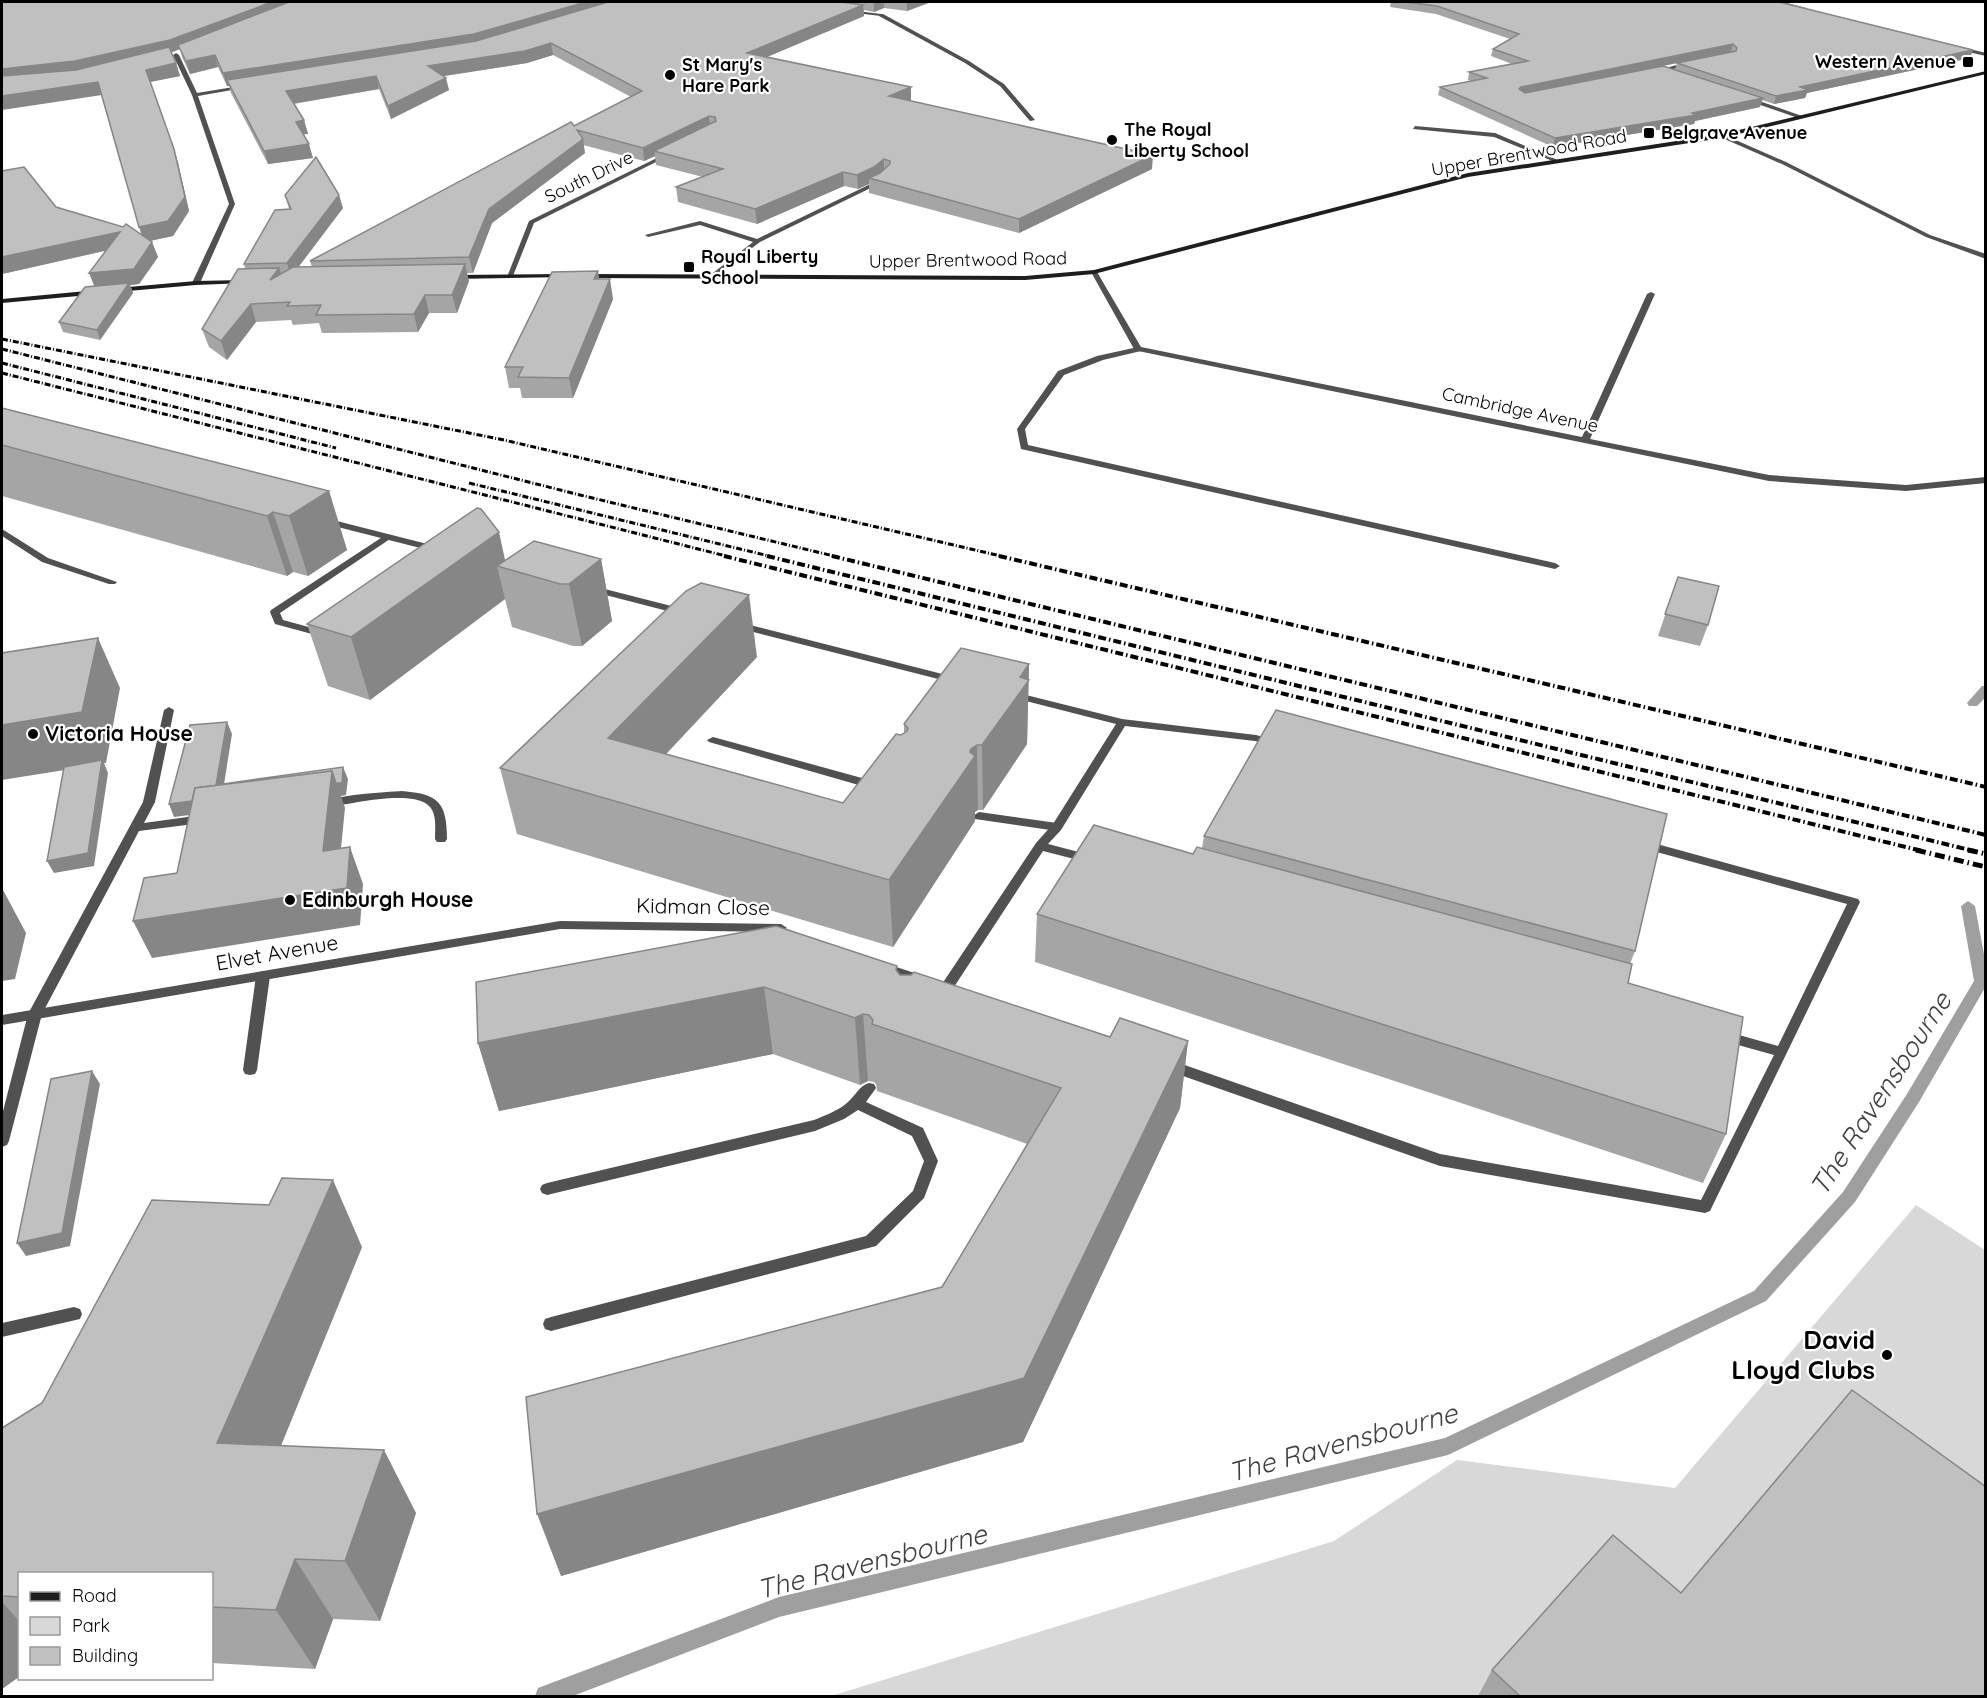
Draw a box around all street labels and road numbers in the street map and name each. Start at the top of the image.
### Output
street label: Upper Brentwood Road [1429,124,1628,181]
street label: South Drive [541,145,637,208]
street label: Upper Brentwood Road [869,246,1067,273]
street label: Cambridge Avenue [1440,382,1600,437]
street label: Kidman Close [636,892,770,920]
street label: Elvet Avenue [214,928,340,976]

